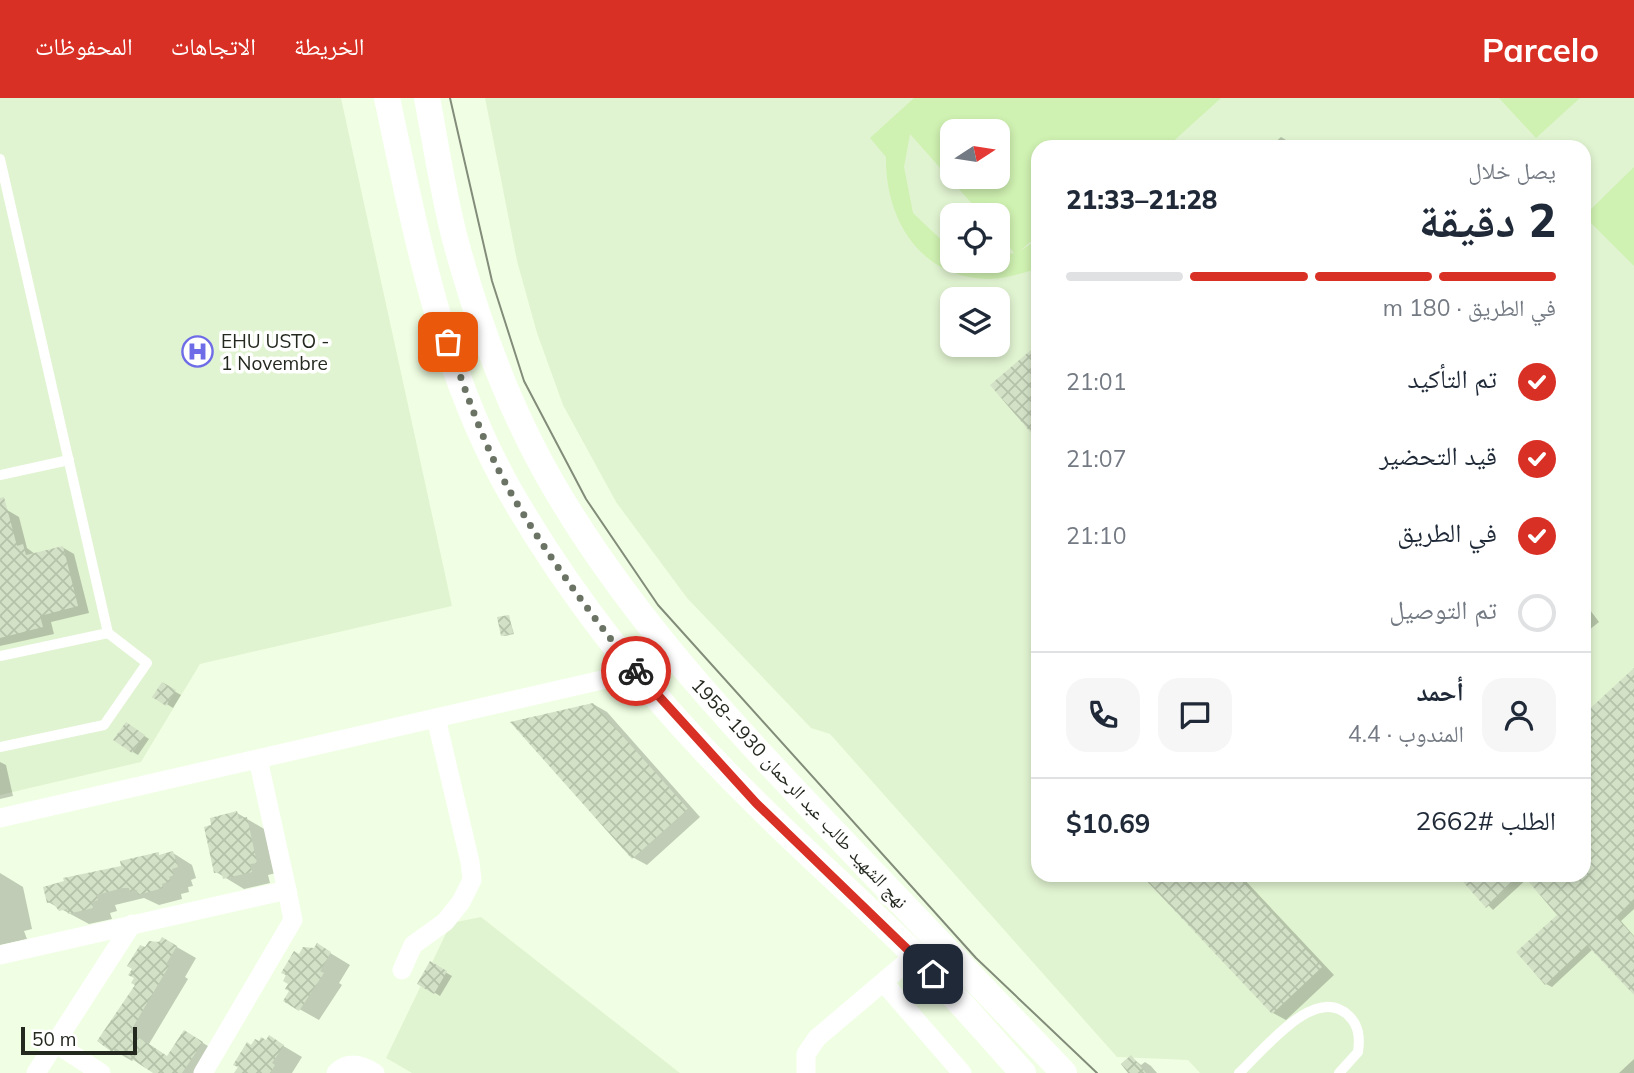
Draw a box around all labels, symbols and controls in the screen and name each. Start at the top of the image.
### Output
text: Parcelo [1482,29,1599,70]
text: المحفوظات [35,31,133,61]
text: الاتجاهات [171,31,256,61]
text: الخريطة [294,31,365,61]
north arrow [940,119,1010,189]
map controls [940,119,1010,357]
text: يصل خلال [1468,156,1556,185]
text: 21:28–21:33 [1066,183,1217,216]
text: 2 دقيقة [1419,191,1556,249]
button: locate [940,203,1010,273]
button: layers [940,287,1010,357]
text: في الطريق · 180 m [1383,293,1556,322]
pin [418,312,478,372]
icon: bag [429,323,467,361]
place label: EHU USTO - 1 Novembre [221,329,329,375]
hospital icon: EHU USTO - 1 Novembre [181,335,215,369]
text: تم التأكيد [1407,362,1497,395]
icon: check [1518,363,1556,401]
text: 21:01 [1066,367,1126,396]
text: قيد التحضير [1379,439,1497,472]
icon: check [1518,440,1556,478]
text: 21:07 [1066,444,1126,473]
text: في الطريق [1397,516,1497,549]
icon: check [1518,517,1556,555]
text: 21:10 [1066,521,1126,550]
text: تم التوصيل [1389,593,1497,626]
courier [601,636,671,706]
icon: bike [617,652,655,690]
street label: نهج الشهيد طالب عبد الرحمان 1930-1958 [686,673,913,914]
text: أحمد [1416,675,1464,708]
button: phone [1066,678,1140,752]
button: chat [1158,678,1232,752]
button: person [1482,678,1556,752]
text: المندوب · 4.4 [1348,719,1464,748]
text: الطلب #2662 [1416,804,1556,837]
text: $10.69 [1066,807,1150,840]
pin [903,944,963,1004]
icon: home [914,955,952,993]
scale bar [21,1024,136,1056]
text: 50 m [32,1027,76,1051]

